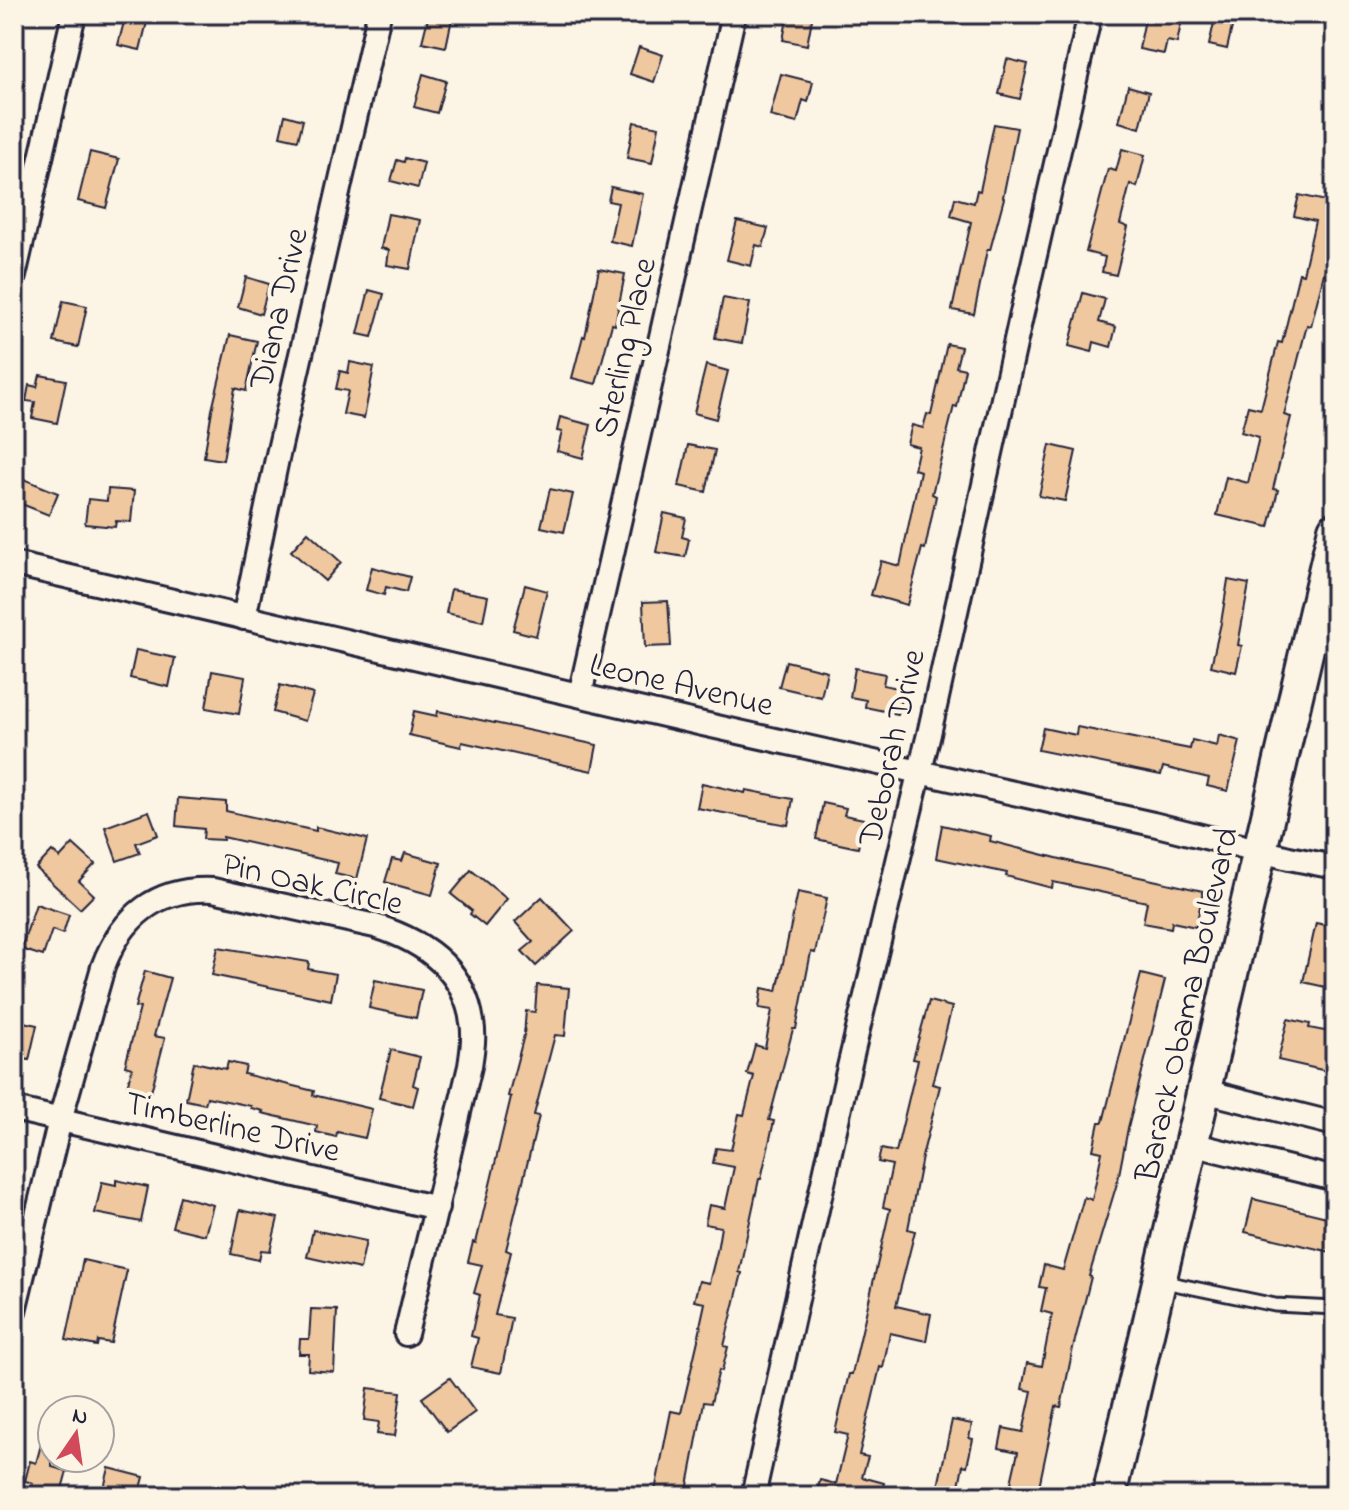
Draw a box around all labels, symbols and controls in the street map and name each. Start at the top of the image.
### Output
street label: Diana Drive [238,223,324,395]
street label: Sterling Place [582,252,672,443]
street label: Leone Avenue [584,641,779,733]
street label: Deborah Drive [847,644,941,852]
street label: Barack Obama Boulevard [1124,823,1254,1188]
street label: Pin Oak Circle [217,841,408,931]
street label: Timberline Drive [120,1080,345,1178]
north arrow [36,1394,116,1474]
text: N [69,1400,91,1435]

